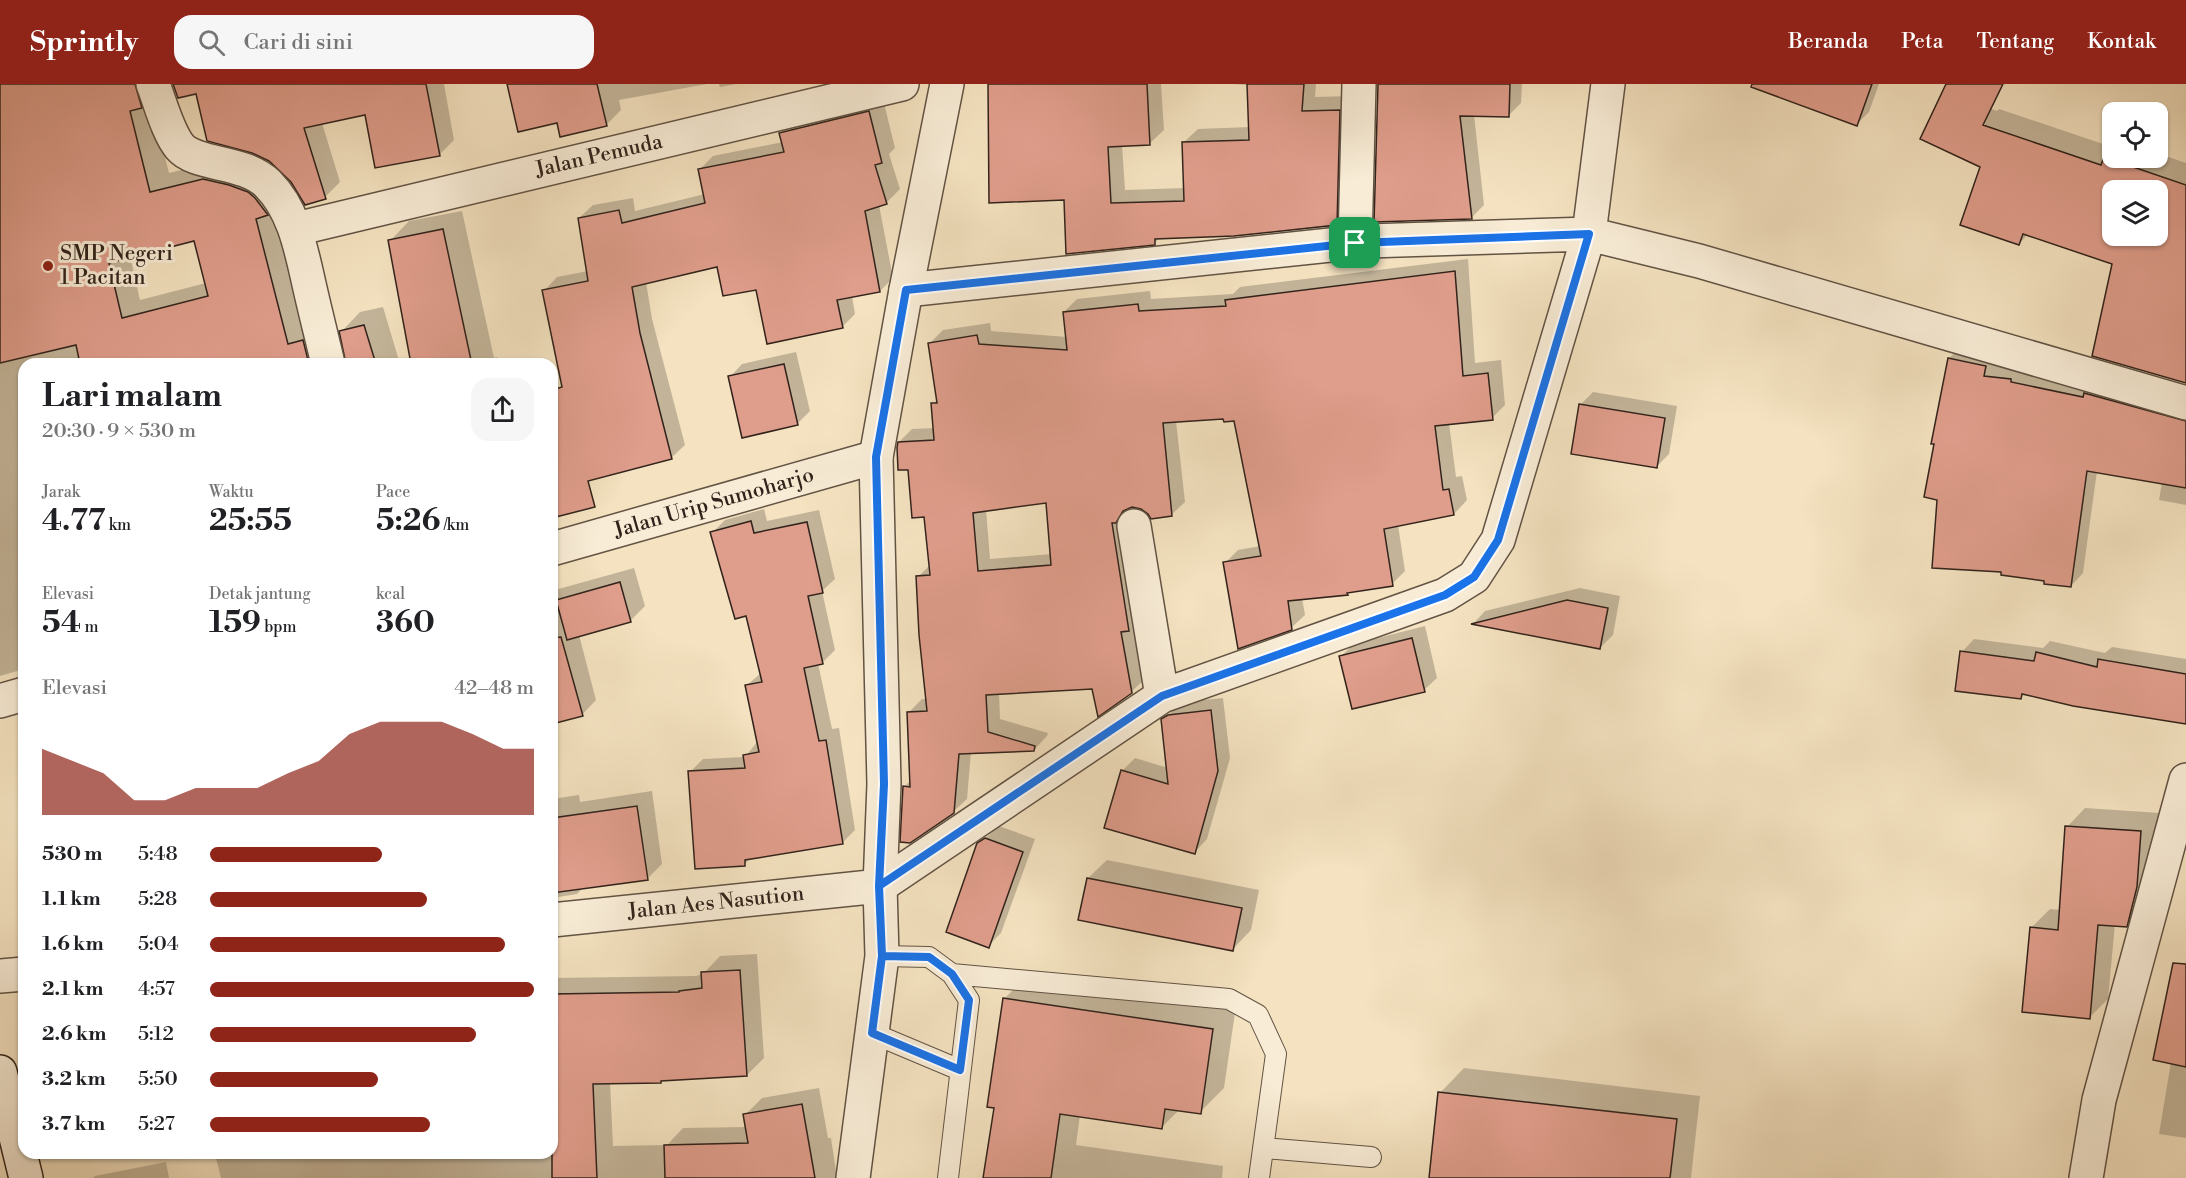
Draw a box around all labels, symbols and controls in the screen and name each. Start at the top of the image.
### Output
search box [174,15,594,69]
text: Sprintly [30,25,138,60]
icon: search [195,26,228,59]
text: Cari di sini [243,29,353,56]
text: Beranda [1788,29,1868,55]
text: Peta [1901,29,1943,55]
text: Tentang [1976,29,2054,55]
text: Kontak [2087,29,2156,55]
map controls [2102,102,2168,246]
button: locate [2102,102,2168,168]
street label: Jalan Pemuda [532,129,666,183]
button: layers [2102,180,2168,246]
pin [1329,217,1380,268]
icon: arrive [1338,226,1371,259]
place label: SMP Negeri 1 Pacitan [60,241,173,291]
marker: SMP Negeri 1 Pacitan [41,259,55,273]
text: Lari malam [42,376,222,417]
button: share [471,378,534,441]
text: 20:30 · 9 × 530 m [42,419,196,444]
street label: Jalan Urip Sumoharjo [610,462,817,544]
text: Jarak [42,482,80,502]
text: Waktu [209,482,254,502]
text: Pace [376,482,410,502]
text: 4.77 [42,502,105,540]
text: 25:55 [209,502,292,540]
text: 5:26 [376,502,440,540]
text: km [105,515,131,535]
text: /km [440,515,469,535]
text: Elevasi [42,584,94,604]
text: Detak jantung [209,584,311,604]
text: kcal [376,584,405,604]
text: 54 [42,604,81,642]
text: 159 [209,604,261,642]
text: 360 [376,604,435,642]
text: m [81,617,99,637]
text: bpm [261,617,297,637]
text: Elevasi [42,676,107,701]
text: 42–48 m [454,676,534,701]
text: 530 m [42,842,102,867]
text: 5:48 [138,842,178,867]
street label: Jalan Aes Nasution [626,881,806,925]
text: 1.1 km [42,887,101,912]
text: 5:28 [138,887,177,912]
text: 1.6 km [42,932,104,957]
text: 5:04 [138,932,179,957]
text: 2.1 km [42,977,104,1002]
text: 4:57 [138,977,175,1002]
text: 2.6 km [42,1022,106,1047]
text: 5:12 [138,1022,174,1047]
text: 3.2 km [42,1067,106,1092]
text: 5:50 [138,1067,178,1092]
text: 3.7 km [42,1112,105,1137]
text: 5:27 [138,1112,175,1137]

